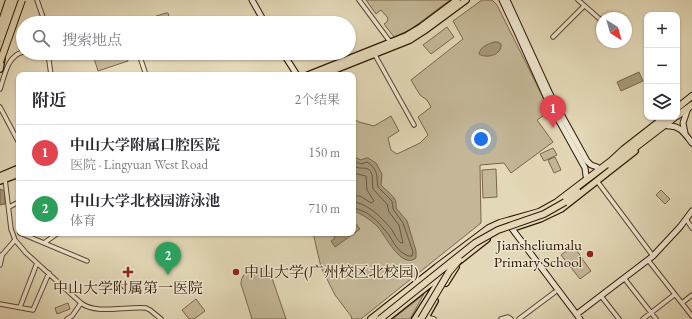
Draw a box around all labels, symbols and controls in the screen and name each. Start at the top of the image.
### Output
north arrow [596,12,632,48]
map controls [644,12,680,120]
button: + [644,12,680,48]
search box [16,16,356,60]
icon: search [30,27,52,49]
text: 搜索地点 [62,30,122,49]
button: − [644,48,680,84]
button: layers [644,84,680,120]
text: 附近 [32,89,66,111]
text: 2个结果 [295,91,340,108]
pin: 1 [540,95,566,128]
your location [471,129,491,149]
text: 中山大学附属口腔医院 [70,135,220,154]
text: 1 [42,144,48,161]
text: 150 m [309,144,340,161]
text: 医院 · Lingyuan West Road [70,156,208,173]
text: 中山大学北校园游泳池 [70,191,220,210]
text: 2 [42,200,48,217]
text: 710 m [309,200,340,217]
text: 体育 [70,212,96,229]
place label: Jiansheliumalu Primary School [494,235,582,271]
pin: 2 [155,242,181,275]
marker: Jiansheliumalu Primary School [585,249,595,259]
place label: 中山大学(广州校区北校园) [244,262,419,281]
marker: 中山大学附属第一医院 [122,266,134,278]
marker: 中山大学(广州校区北校园) [231,267,241,277]
place label: 中山大学附属第一医院 [53,278,203,297]

